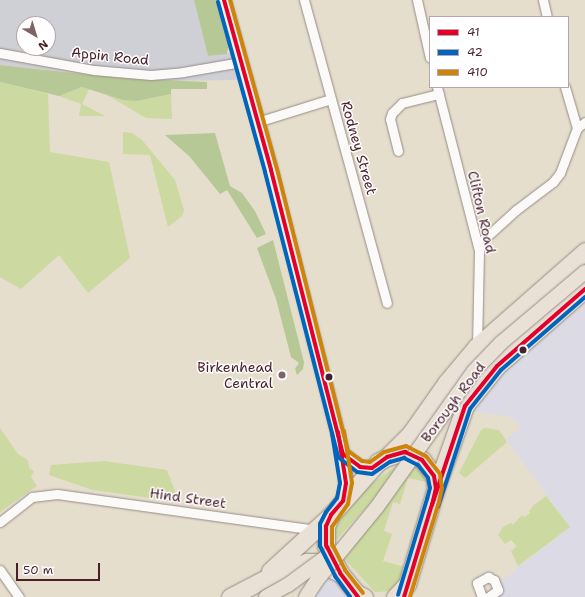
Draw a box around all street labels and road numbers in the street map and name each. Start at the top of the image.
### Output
street label: Appin Road [70,44,150,68]
street label: Rodney Street [338,99,380,197]
street label: Clifton Road [464,169,500,255]
street label: Borough Road [417,359,489,445]
street label: Hind Street [149,484,227,512]

